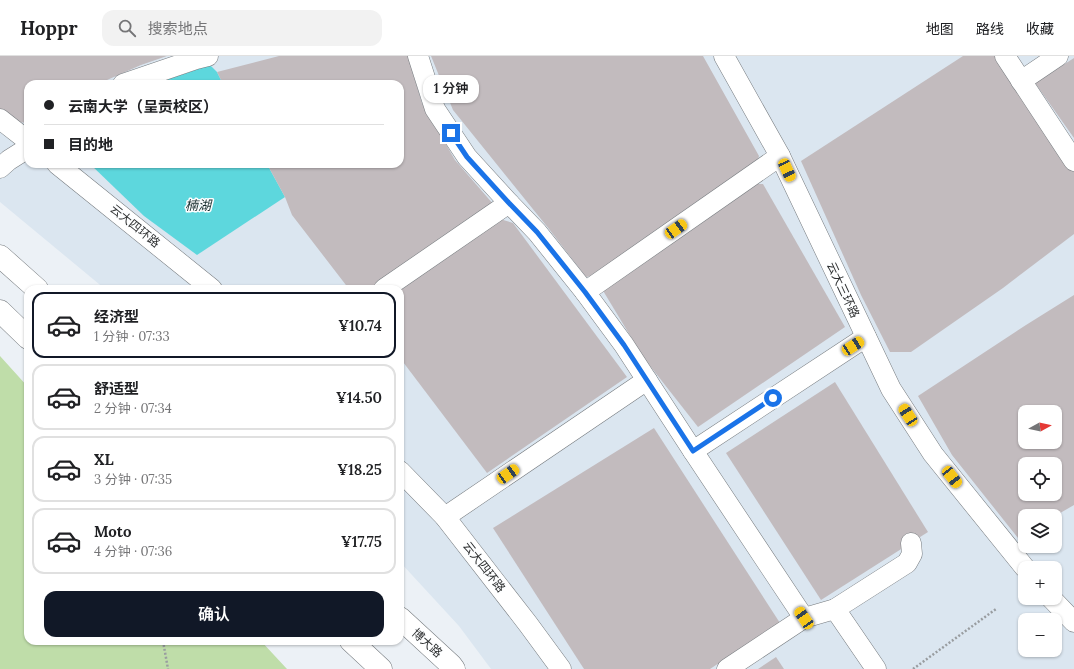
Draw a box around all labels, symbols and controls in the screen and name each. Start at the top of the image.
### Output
search box [102,10,382,46]
text: Hoppr [20,16,78,40]
icon: search [116,17,138,39]
text: 搜索地点 [148,19,208,38]
text: 地图 [926,20,954,38]
text: 路线 [976,20,1004,38]
text: 收藏 [1026,20,1054,38]
callout: 1 分钟 [423,75,479,103]
text: 1 分钟 [434,80,468,97]
text: 云南大学（呈贡校区） [68,97,218,116]
route end [442,124,460,142]
text: 目的地 [68,135,113,154]
car [776,157,798,183]
water label: 楠湖 [185,197,213,214]
street label: 云大四环路 [107,201,163,250]
car [663,217,689,241]
street label: 云大三环路 [824,259,863,320]
icon: car [46,307,82,343]
text: 经济型 [94,307,139,326]
text: ¥10.74 [338,316,382,335]
text: 1 分钟 · 07:33 [94,328,170,345]
car [840,334,866,358]
icon: car [46,379,82,415]
text: 舒适型 [94,379,139,398]
text: ¥14.50 [336,388,382,407]
route start [764,389,782,407]
text: 2 分钟 · 07:34 [94,400,172,417]
car [896,402,920,428]
north arrow [1018,405,1062,449]
map controls [1018,405,1062,657]
text: XL [94,450,114,469]
icon: car [46,451,82,487]
button: locate [1018,457,1062,501]
text: ¥18.25 [337,460,382,479]
car [495,462,521,486]
car [940,464,964,490]
text: 3 分钟 · 07:35 [94,471,172,488]
button: layers [1018,509,1062,553]
text: Moto [94,522,131,541]
icon: car [46,523,82,559]
text: ¥17.75 [341,532,382,551]
street label: 云大四环路 [460,538,509,595]
text: 4 分钟 · 07:36 [94,543,172,560]
button: + [1018,561,1062,605]
button: 确认 [44,591,384,637]
car [792,605,816,631]
button: − [1018,613,1062,657]
street label: 博大路 [409,625,446,660]

